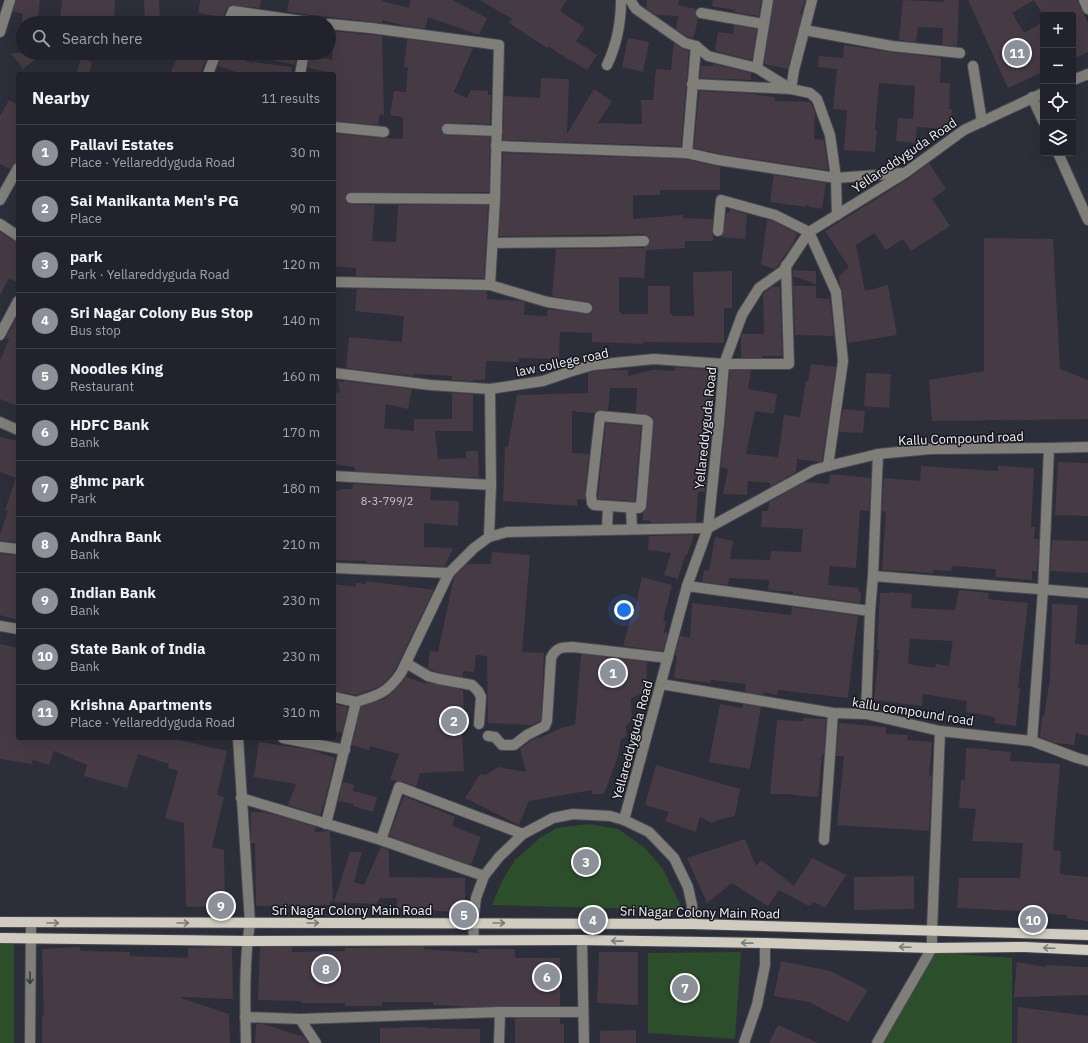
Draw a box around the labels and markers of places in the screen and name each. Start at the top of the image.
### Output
pin: 11 [1004,38,1030,68]
pin: 1 [600,658,626,688]
pin: 2 [441,706,467,736]
pin: 3 [573,847,599,877]
pin: 9 [208,891,234,921]
pin: 5 [451,900,477,930]
pin: 4 [580,905,606,935]
pin: 10 [1020,905,1046,935]
pin: 8 [313,954,339,984]
pin: 6 [534,962,560,992]
pin: 7 [672,973,698,1003]

